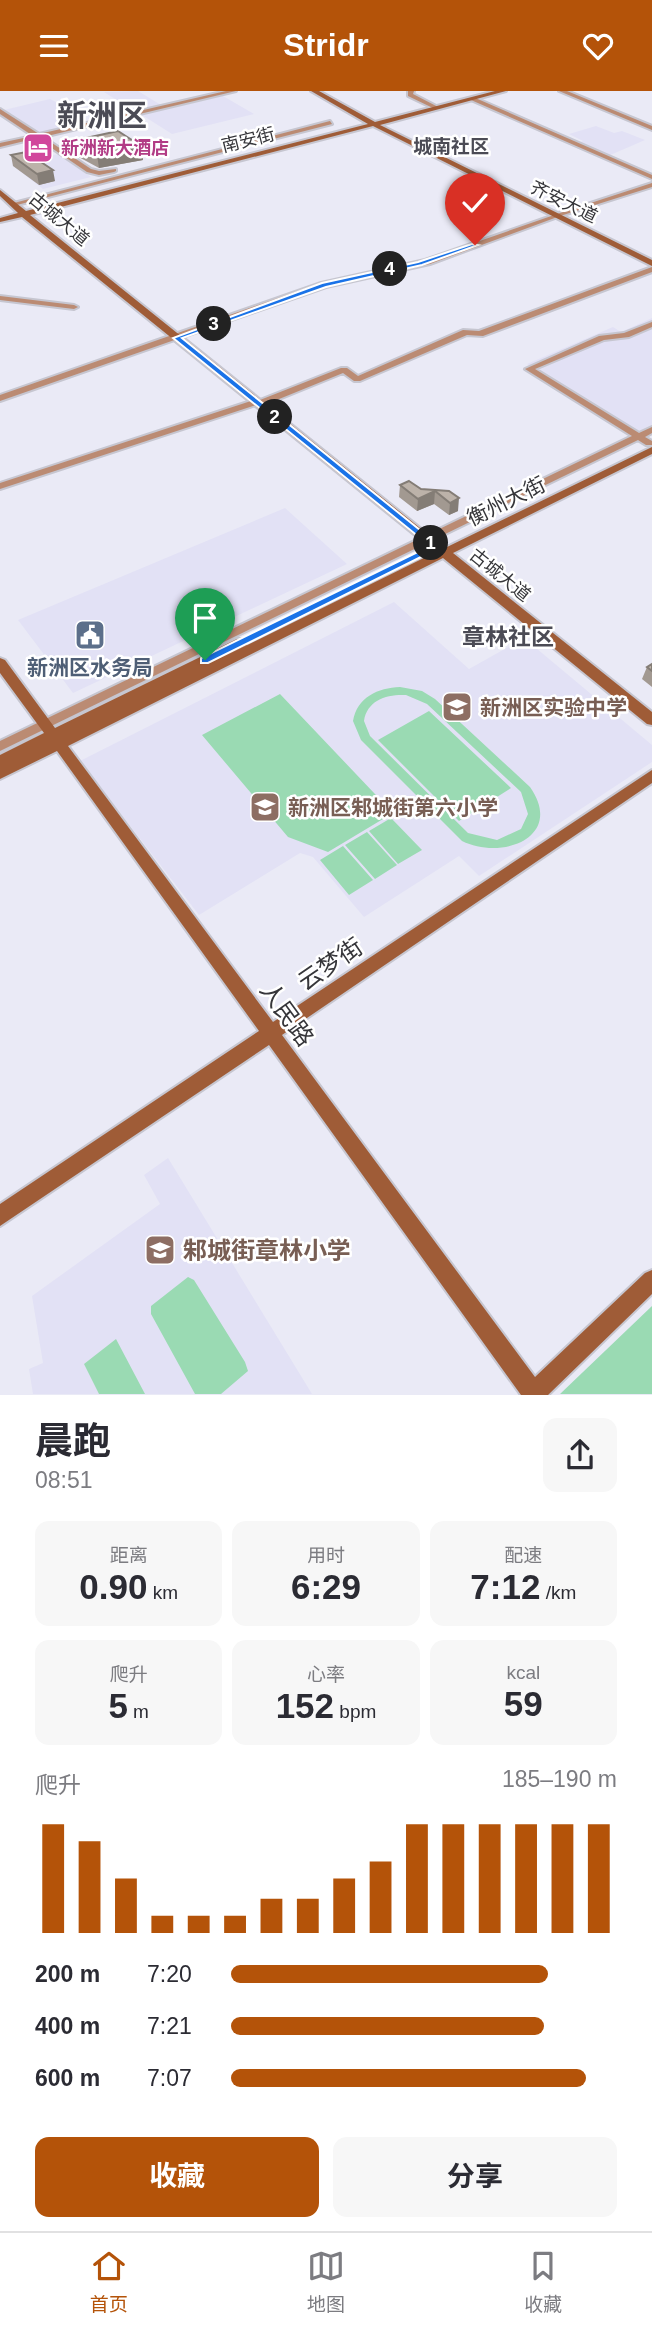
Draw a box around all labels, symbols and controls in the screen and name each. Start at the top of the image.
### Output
icon: menu [35,27,73,65]
text: Stridr [283,27,369,63]
icon: heart [579,27,617,65]
district label: 新洲区 [57,99,147,132]
street label: 南安街 [219,124,277,156]
hotel icon: 新洲新大酒店 [21,131,55,165]
district label: 城南社区 [413,136,489,157]
place label: 新洲新大酒店 [61,138,169,158]
pin [445,173,505,245]
street label: 齐安大道 [527,177,601,227]
icon: check [456,184,494,222]
street label: 古城大道 [25,188,93,250]
pin: 4 [372,251,408,287]
text: 4 [384,258,395,279]
pin: 3 [196,307,232,341]
text: 3 [208,313,219,334]
pin: 2 [258,399,292,435]
text: 2 [269,406,280,427]
street label: 衡州大街 [463,472,549,530]
pin: 1 [414,525,448,561]
text: 1 [425,532,436,553]
street label: 古城大道 [466,545,534,605]
pin [175,588,235,660]
icon: arrive [186,599,224,637]
public building icon: 新洲区水务局 [73,618,107,652]
district label: 章林社区 [462,624,554,650]
place label: 新洲区水务局 [27,656,153,679]
school or university icon: 新洲区实验中学 [440,690,474,724]
place label: 新洲区实验中学 [480,696,627,719]
school or university icon: 新洲区邾城街第六小学 [248,790,282,824]
place label: 新洲区邾城街第六小学 [288,796,498,819]
street label: 云梦街 [293,933,367,995]
street label: 人民路 [255,977,319,1051]
school or university icon: 邾城街章林小学 [143,1233,177,1267]
place label: 邾城街章林小学 [183,1237,351,1264]
button: share [543,1418,617,1492]
text: 晨跑 [35,1420,111,1462]
text: 08:51 [35,1467,93,1493]
text: 距离 [110,1545,148,1566]
text: 用时 [307,1545,345,1566]
text: 配速 [504,1545,542,1566]
text: 0.90 [79,1567,147,1606]
text: 6:29 [291,1567,361,1606]
text: 7:12 [470,1567,540,1606]
text: km [147,1582,178,1603]
text: /km [540,1582,576,1603]
text: kcal [506,1662,540,1683]
text: 爬升 [110,1664,148,1685]
text: 心率 [307,1664,345,1685]
text: 59 [504,1684,543,1723]
text: 5 [108,1686,128,1725]
text: 152 [276,1686,334,1725]
text: m [128,1701,149,1722]
text: bpm [334,1701,376,1722]
text: 185–190 m [502,1766,617,1792]
text: 爬升 [35,1772,81,1798]
text: 200 m [35,1961,100,1987]
text: 7:20 [147,1961,192,1987]
text: 400 m [35,2013,100,2039]
text: 7:21 [147,2013,192,2039]
text: 600 m [35,2065,100,2091]
text: 7:07 [147,2065,192,2091]
button: 收藏 [35,2137,319,2217]
button: 分享 [333,2137,617,2217]
tab: 首页 [90,2247,128,2316]
tab: 地图 [307,2247,345,2316]
tab: 收藏 [524,2247,562,2316]

